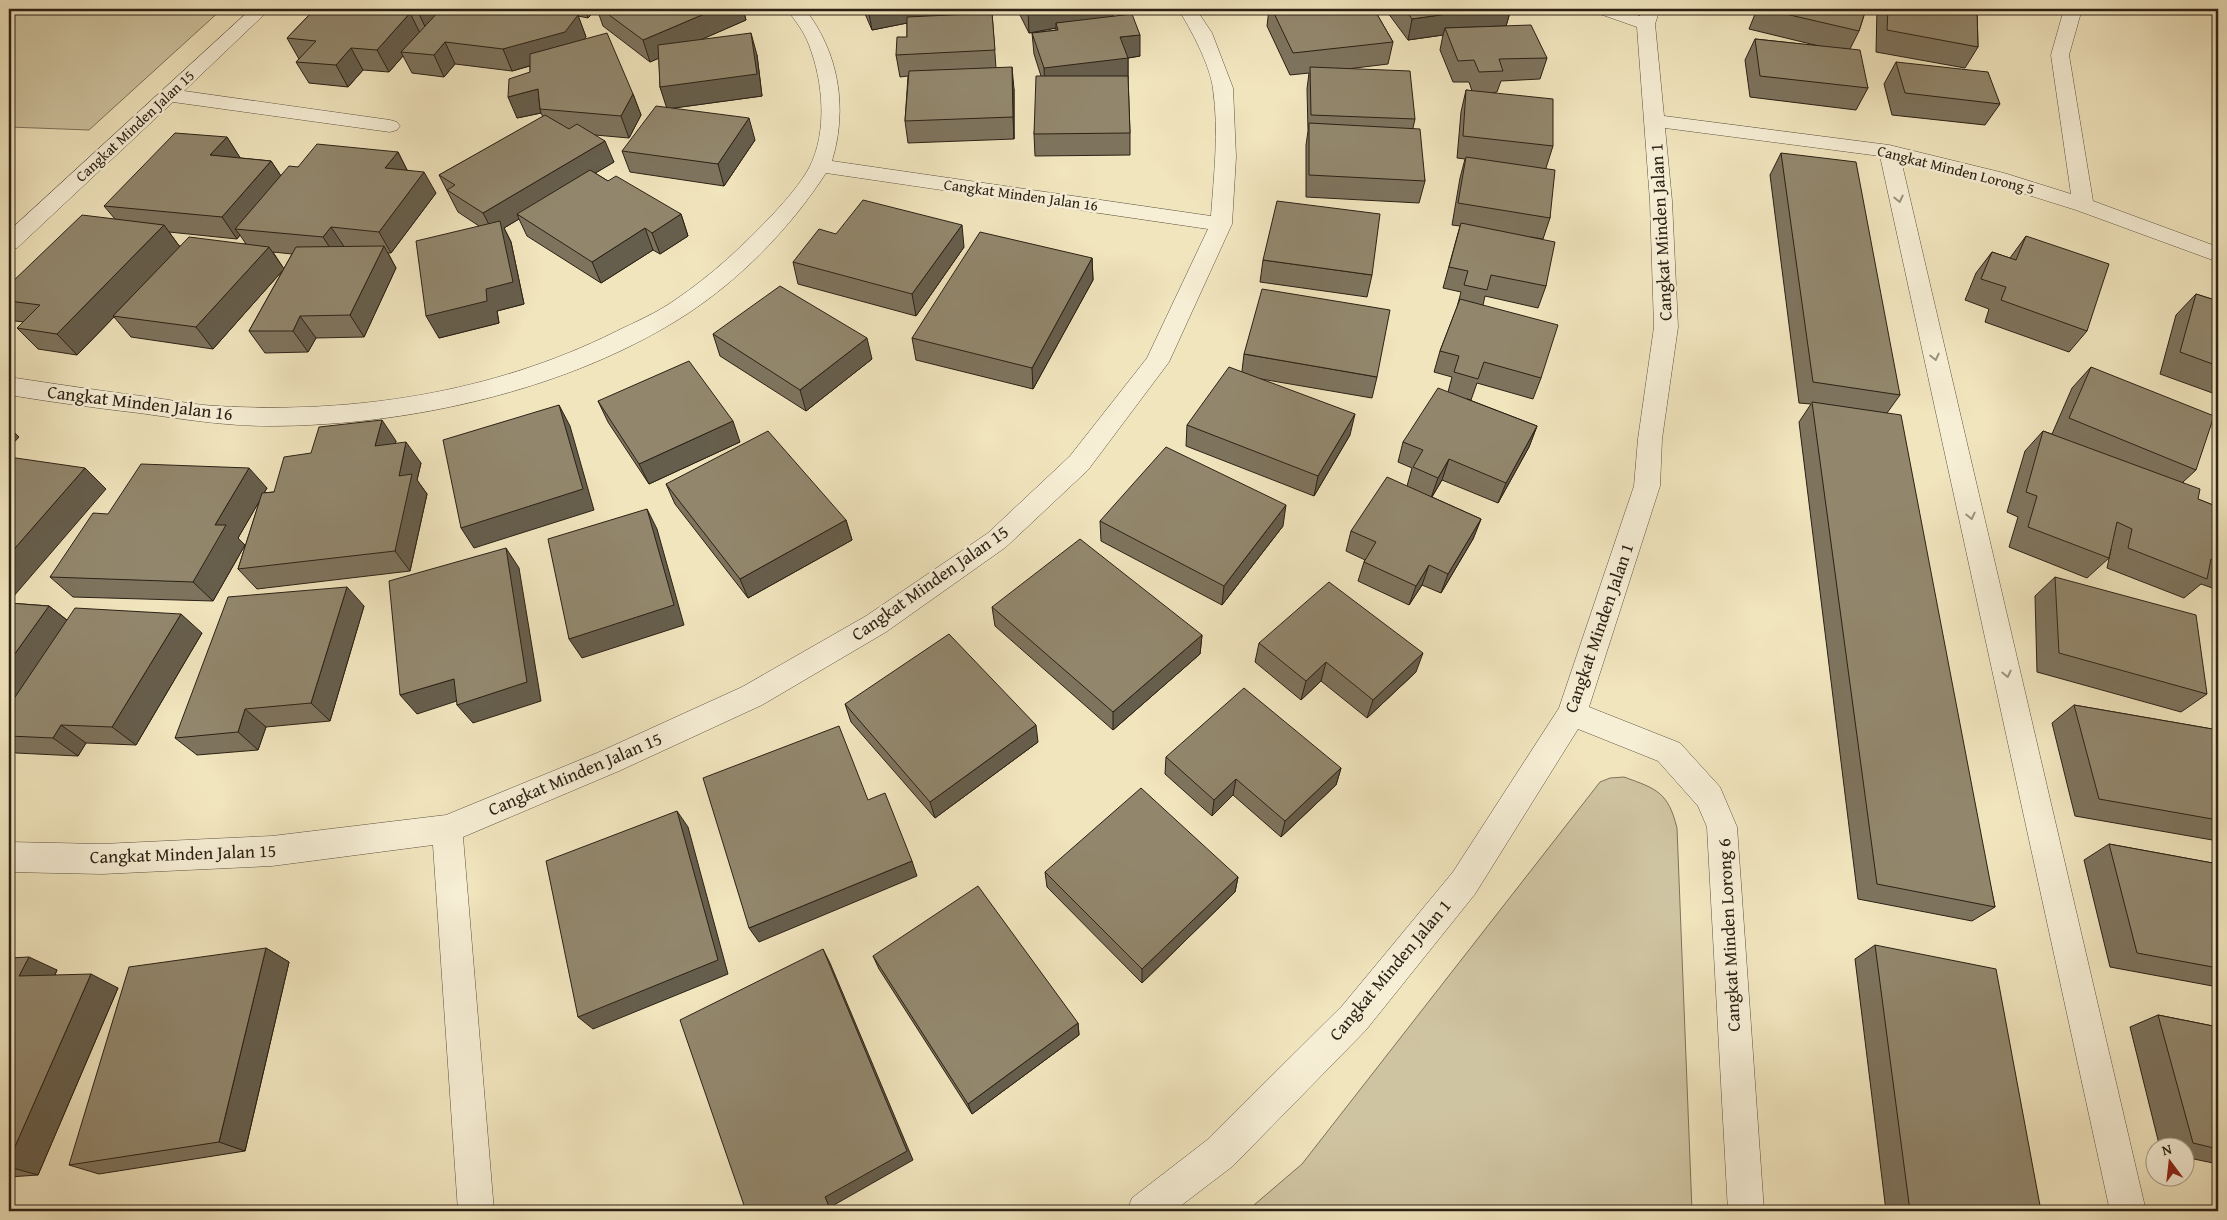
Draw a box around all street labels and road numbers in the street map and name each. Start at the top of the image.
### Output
street label: Cangkat Minden Jalan 15 [71,65,199,186]
street label: Cangkat Minden Lorong 5 [1875,140,2037,199]
street label: Cangkat Minden Jalan 1 [1642,143,1679,322]
street label: Cangkat Minden Jalan 16 [943,173,1099,216]
street label: Cangkat Minden Jalan 16 [46,378,234,427]
street label: Cangkat Minden Jalan 15 [846,518,1014,647]
street label: Cangkat Minden Jalan 1 [1557,539,1640,716]
street label: Cangkat Minden Jalan 15 [484,725,666,822]
street label: Cangkat Minden Jalan 15 [89,837,277,870]
street label: Cangkat Minden Lorong 6 [1710,838,1747,1032]
street label: Cangkat Minden Jalan 1 [1322,893,1457,1046]

